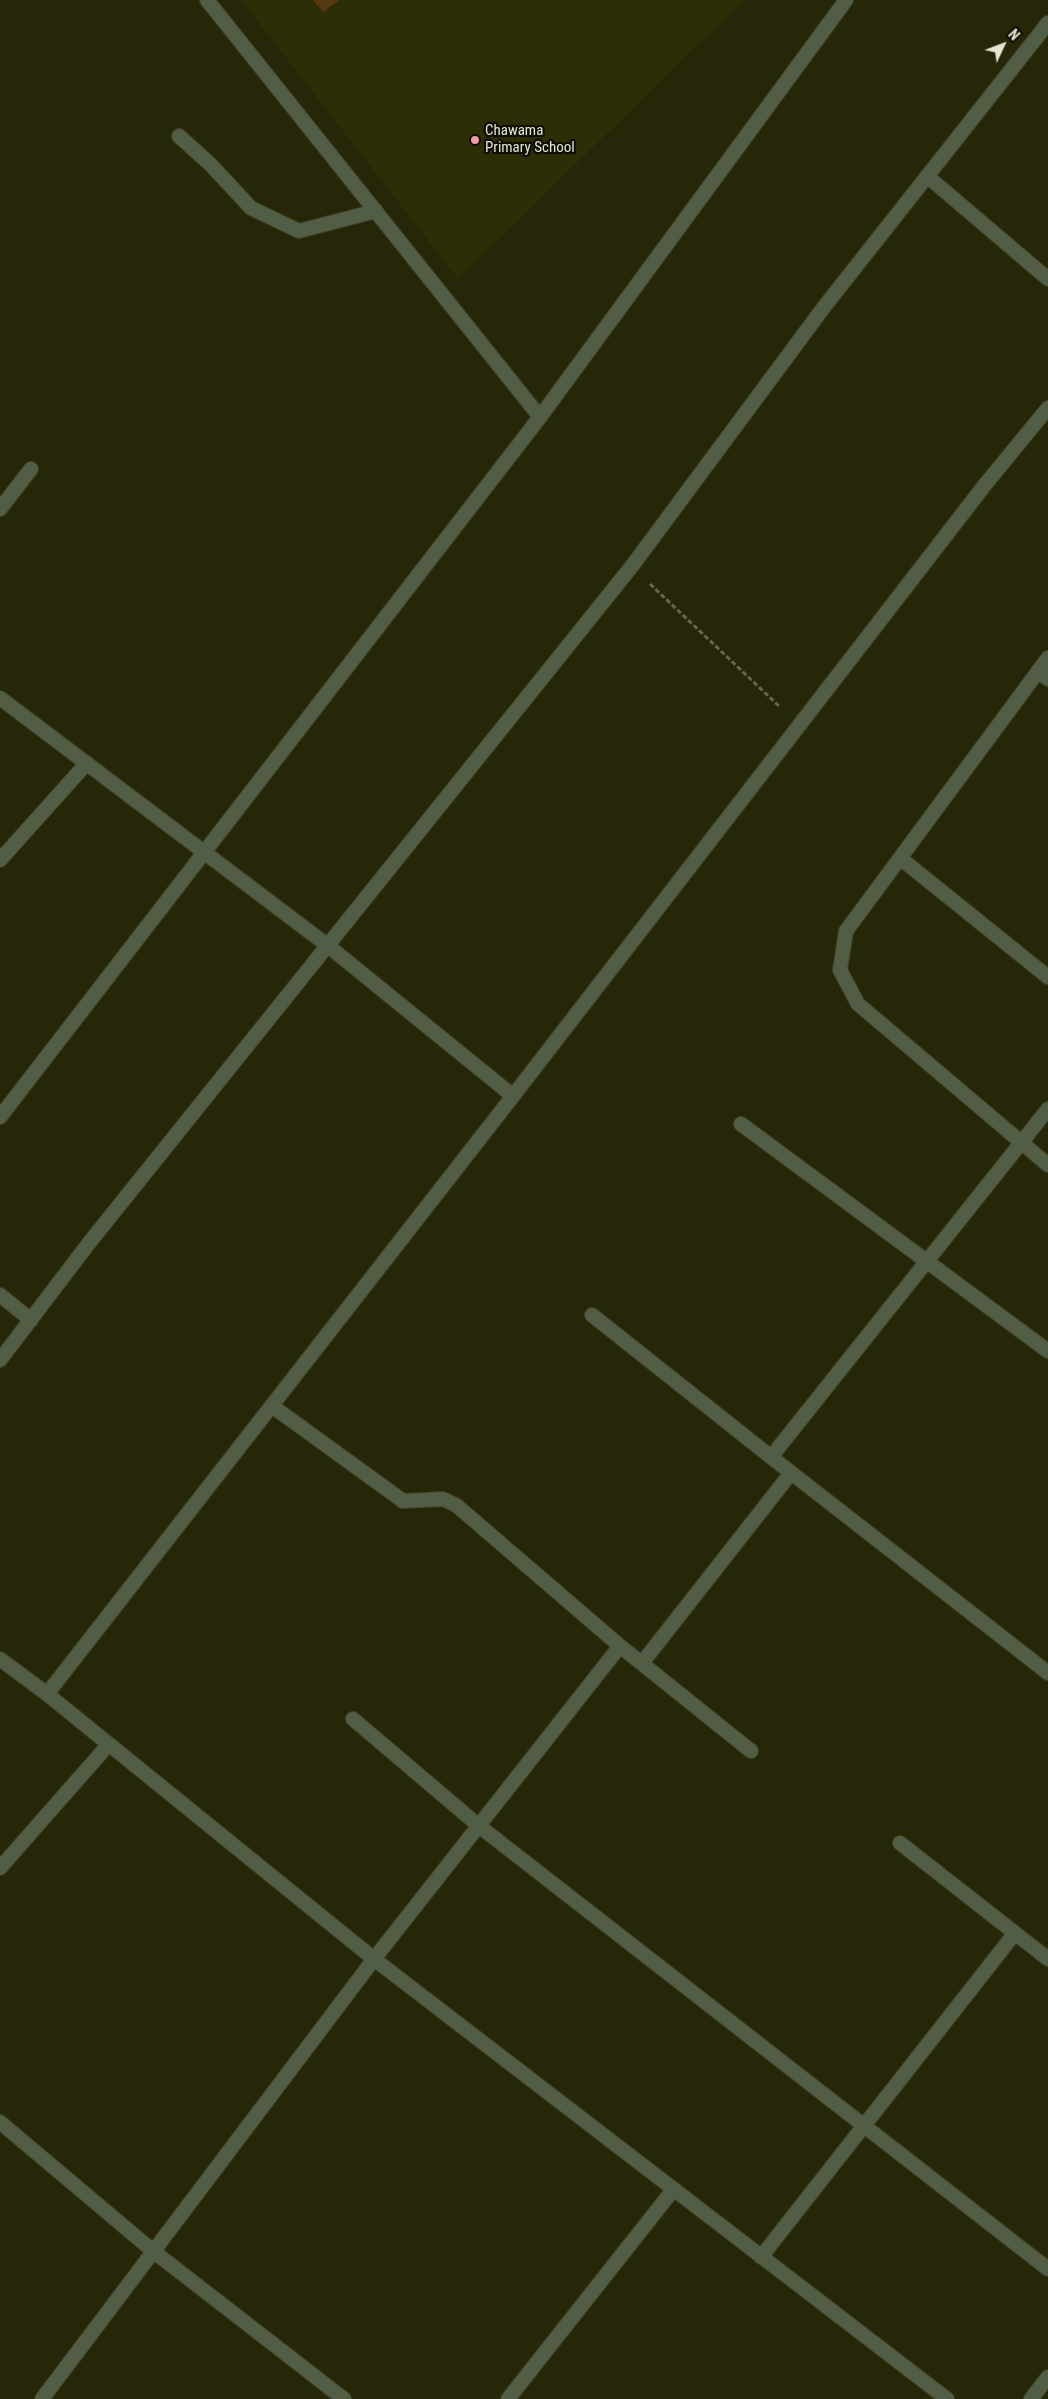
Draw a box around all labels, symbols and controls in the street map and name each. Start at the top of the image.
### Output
north arrow [978,20,1028,70]
text: N [1005,26,1023,43]
place label: Chawama Primary School [485,122,575,157]
marker: Chawama Primary School [469,134,481,146]

